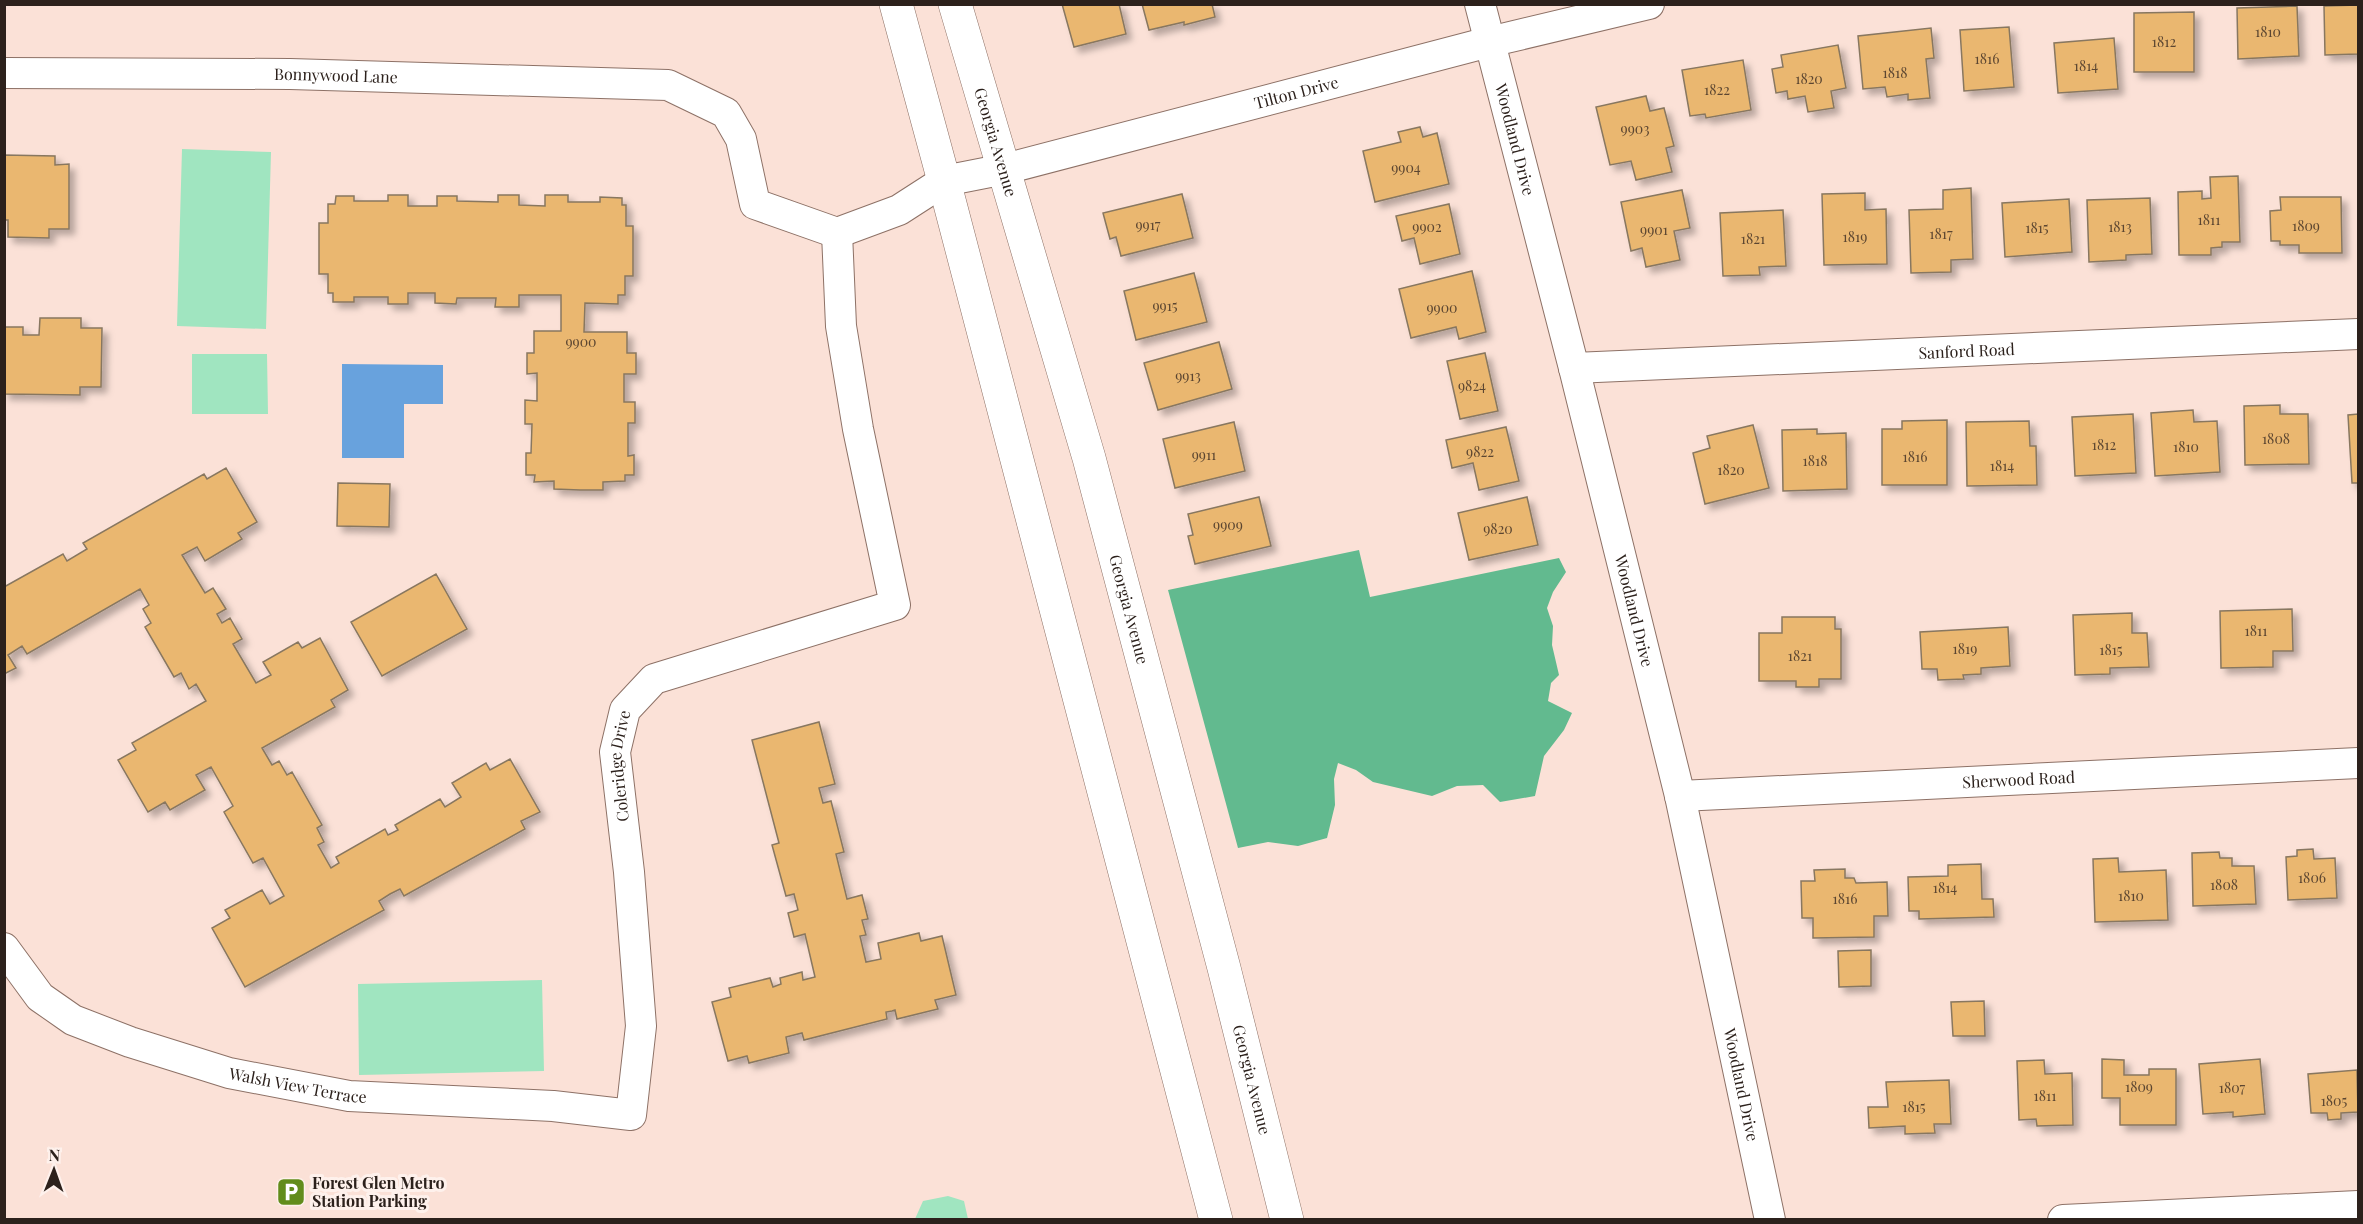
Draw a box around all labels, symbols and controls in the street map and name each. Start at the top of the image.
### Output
house number: 1810 [2255,22,2281,41]
house number: 1812 [2152,32,2176,51]
house number: 1816 [1975,49,1999,68]
house number: 1814 [2074,56,2098,75]
street label: Bonnywood Lane [274,63,398,87]
house number: 1818 [1883,63,1907,82]
house number: 1820 [1795,69,1823,88]
street label: Tilton Drive [1252,71,1341,113]
street label: Woodland Drive [1491,80,1540,198]
house number: 1822 [1704,80,1730,99]
street label: Georgia Avenue [970,85,1022,199]
house number: 9903 [1621,119,1649,138]
house number: 9904 [1391,158,1421,177]
house number: 1811 [2198,210,2220,229]
house number: 9917 [1135,215,1161,234]
house number: 1809 [2292,216,2320,235]
house number: 9902 [1412,217,1442,236]
house number: 1813 [2108,217,2132,236]
house number: 1815 [2025,218,2049,237]
house number: 9901 [1640,220,1668,239]
house number: 1817 [1929,224,1953,243]
house number: 1819 [1843,227,1867,246]
house number: 1821 [1741,229,1765,248]
house number: 9915 [1152,296,1178,315]
house number: 9900 [1426,298,1458,317]
house number: 9900 [565,332,597,351]
street label: Sanford Road [1918,338,2015,363]
house number: 9913 [1175,366,1201,385]
house number: 9824 [1458,376,1486,395]
house number: 1808 [2262,429,2290,448]
house number: 1812 [2092,435,2116,454]
house number: 1810 [2173,437,2199,456]
house number: 9822 [1466,442,1494,461]
house number: 9911 [1192,445,1216,464]
house number: 1816 [1903,447,1927,466]
house number: 1818 [1803,451,1827,470]
house number: 1814 [1990,456,2014,475]
house number: 1820 [1717,460,1745,479]
house number: 9909 [1213,515,1243,534]
house number: 9820 [1483,519,1513,538]
street label: Woodland Drive [1610,551,1659,669]
street label: Georgia Avenue [1105,552,1154,666]
house number: 1811 [2245,621,2267,640]
house number: 1819 [1953,639,1977,658]
house number: 1815 [2099,640,2123,659]
house number: 1821 [1788,646,1812,665]
street label: Coleridge Drive [604,708,635,823]
street label: Sherwood Road [1962,766,2075,792]
house number: 1806 [2298,868,2326,887]
house number: 1808 [2210,875,2238,894]
house number: 1814 [1933,878,1957,897]
house number: 1810 [2118,886,2144,905]
house number: 1816 [1833,889,1857,908]
street label: Georgia Avenue [1229,1022,1276,1137]
street label: Woodland Drive [1719,1025,1764,1143]
street label: Walsh View Terrace [226,1062,367,1107]
house number: 1809 [2125,1077,2153,1096]
house number: 1807 [2219,1078,2246,1097]
house number: 1811 [2034,1086,2056,1105]
house number: 1805 [2321,1091,2348,1110]
house number: 1815 [1902,1097,1926,1116]
north arrow [24,1140,84,1200]
text: N [48,1144,61,1165]
place label: Forest Glen Metro Station Parking [312,1172,445,1211]
parking icon: Forest Glen Metro Station Parking [275,1176,307,1208]

